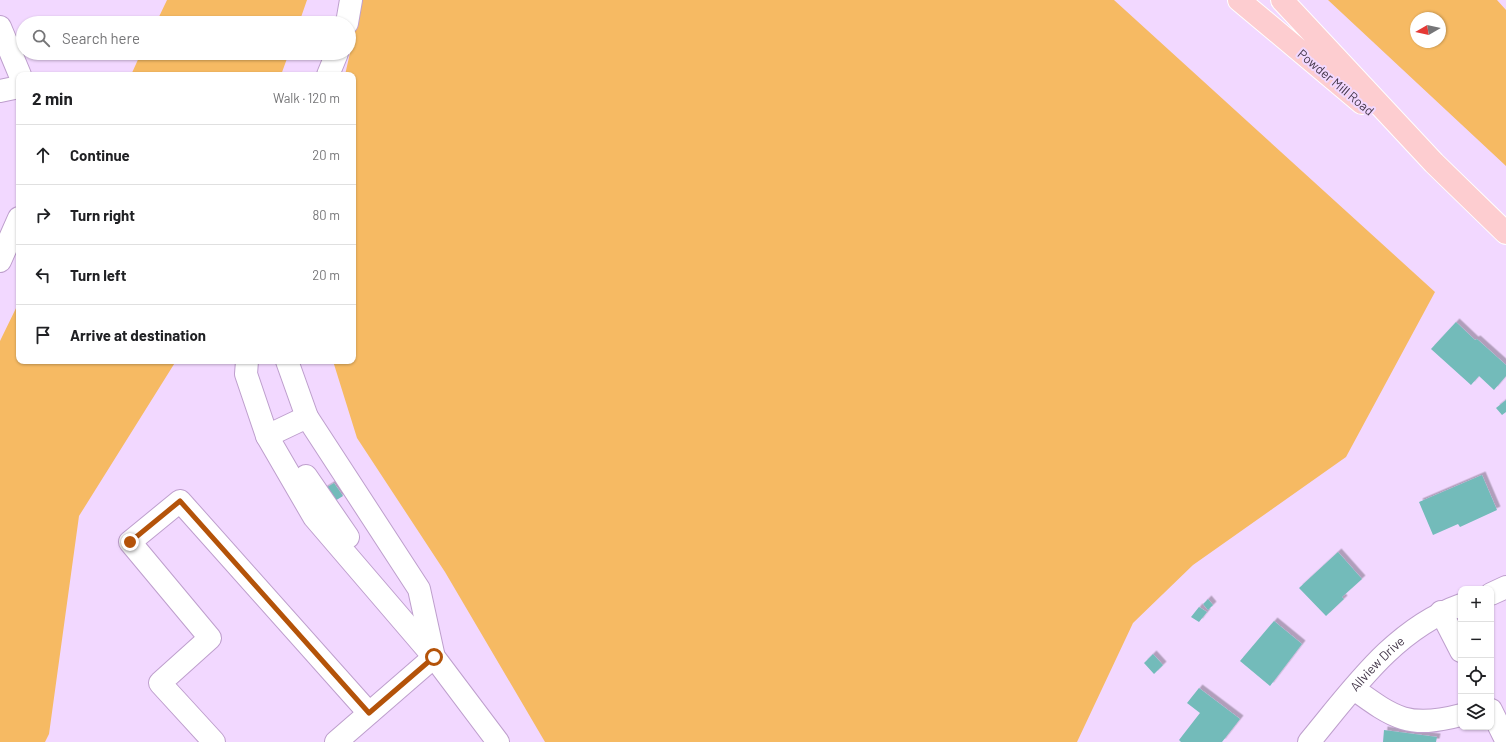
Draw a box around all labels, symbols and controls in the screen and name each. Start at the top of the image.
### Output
north arrow [1410,12,1446,48]
search box [16,16,356,60]
icon: search [30,27,52,49]
text: Search here [62,29,140,47]
street label: Powder Mill Road [1295,45,1377,119]
text: 2 min [32,88,73,108]
text: Walk · 120 m [273,90,340,106]
icon: ahead [32,144,54,166]
text: Continue [70,146,130,164]
text: 20 m [312,147,340,163]
icon: right [32,204,54,226]
text: Turn right [70,206,135,224]
text: 80 m [313,207,340,223]
icon: left [32,264,54,286]
text: Turn left [70,266,126,284]
text: 20 m [312,267,340,283]
icon: arrive [32,324,54,346]
text: Arrive at destination [70,326,206,344]
route end [121,533,139,551]
map controls [1458,586,1494,730]
button: + [1458,586,1494,622]
button: − [1458,622,1494,658]
street label: Allview Drive [1346,632,1408,694]
route start [425,648,443,666]
button: locate [1458,658,1494,694]
button: layers [1458,694,1494,730]

